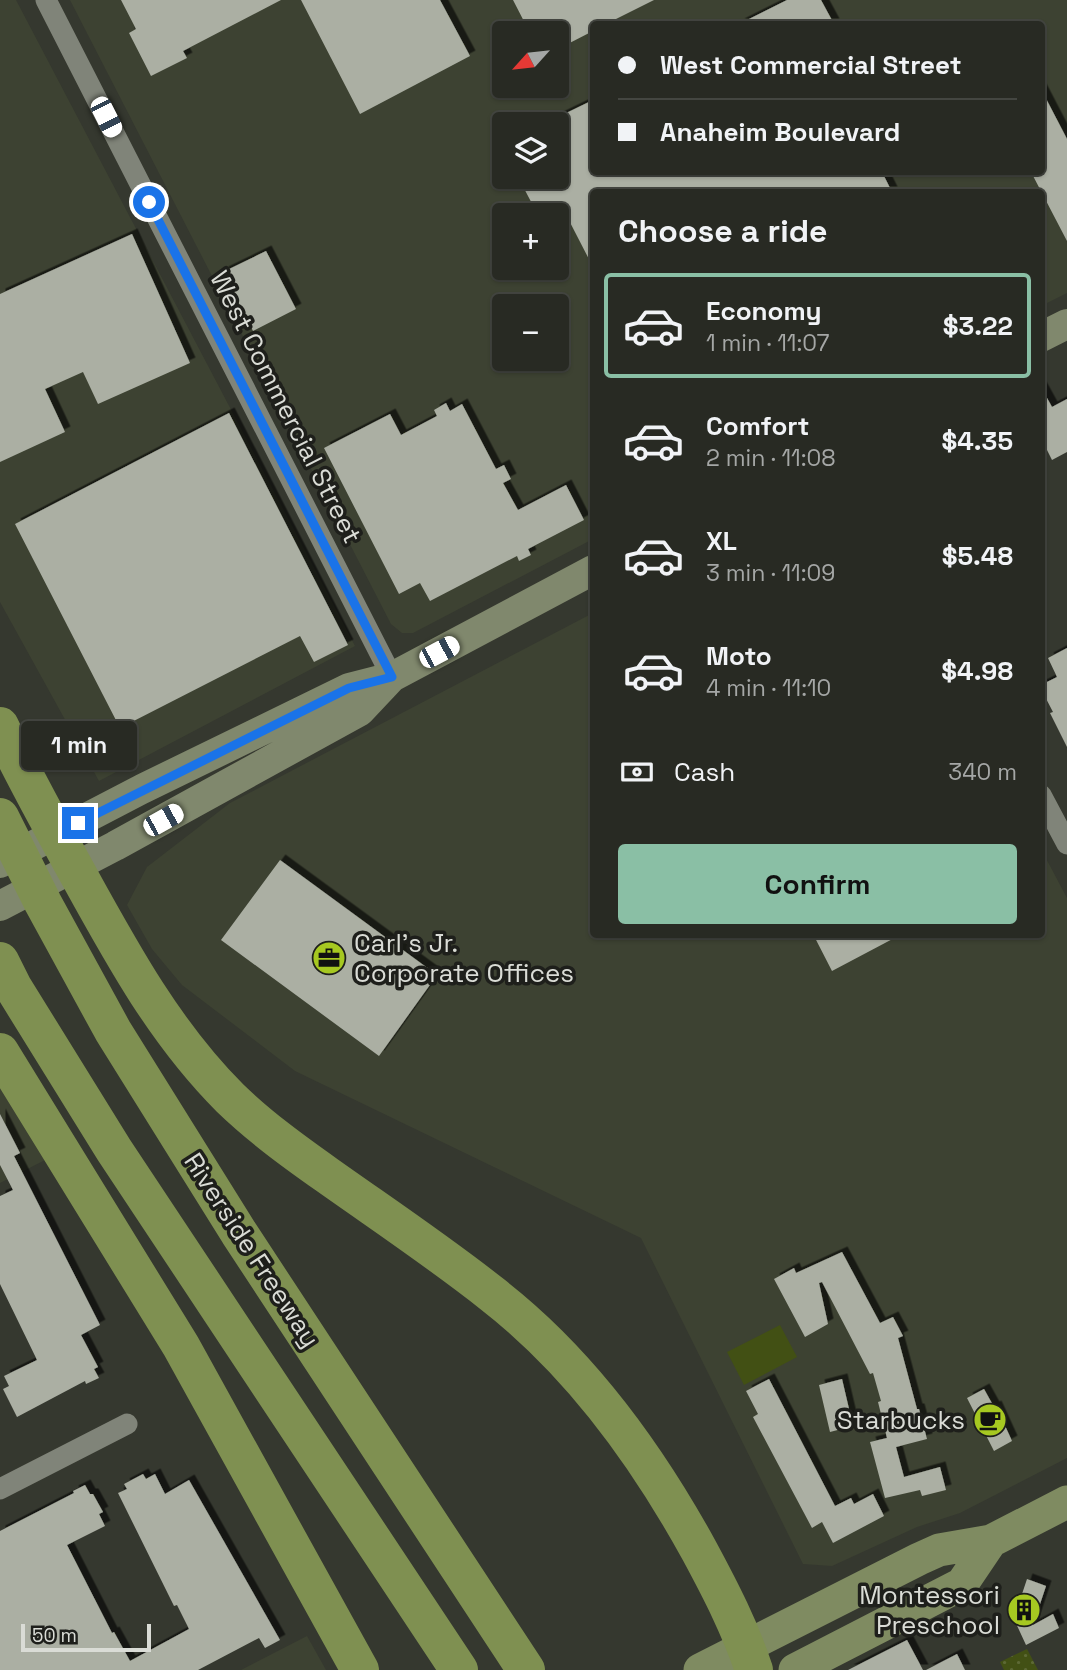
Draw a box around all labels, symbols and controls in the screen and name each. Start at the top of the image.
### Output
north arrow [492,21,569,98]
map controls [492,21,569,371]
text: West Commercial Street [660,48,962,82]
car [88,94,125,140]
button: layers [492,112,569,189]
text: Anaheim Boulevard [660,115,900,149]
route start [133,186,165,218]
button: + [492,203,569,280]
text: Choose a ride [618,211,828,251]
street label: West Commercial Street [202,265,370,549]
button: − [492,294,569,371]
icon: car [622,294,685,357]
text: Economy [706,294,822,328]
text: $3.22 [943,309,1013,343]
text: 1 min · 11:07 [706,328,830,358]
icon: car [622,409,685,472]
text: Comfort [706,409,809,443]
text: $4.35 [942,424,1013,458]
text: 2 min · 11:08 [706,443,836,473]
icon: car [622,524,685,587]
text: XL [706,524,737,558]
text: $5.48 [942,539,1013,573]
text: 3 min · 11:09 [706,558,835,588]
car [416,633,463,671]
icon: car [622,639,685,702]
text: Moto [706,639,772,673]
text: $4.98 [941,654,1013,688]
text: 4 min · 11:10 [706,673,831,703]
callout: 1 min [20,722,136,770]
text: 1 min [51,730,107,760]
icon: cash [618,753,656,791]
text: Cash [674,755,735,789]
text: 340 m [948,757,1017,787]
car [140,801,187,839]
route end [62,807,94,839]
button: Confirm [618,844,1017,924]
place label: Carl's Jr. Corporate Offices [354,926,574,990]
office icon: Carl's Jr. Corporate Offices [310,939,348,977]
street label: Riverside Freeway [176,1146,328,1354]
cafe icon: Starbucks [971,1401,1009,1439]
place label: Starbucks [837,1403,965,1437]
place label: Montessori Preschool [859,1578,1000,1642]
building icon: Montessori Preschool [1005,1591,1043,1629]
scale bar [21,1621,150,1653]
text: 50 m [32,1623,77,1648]

